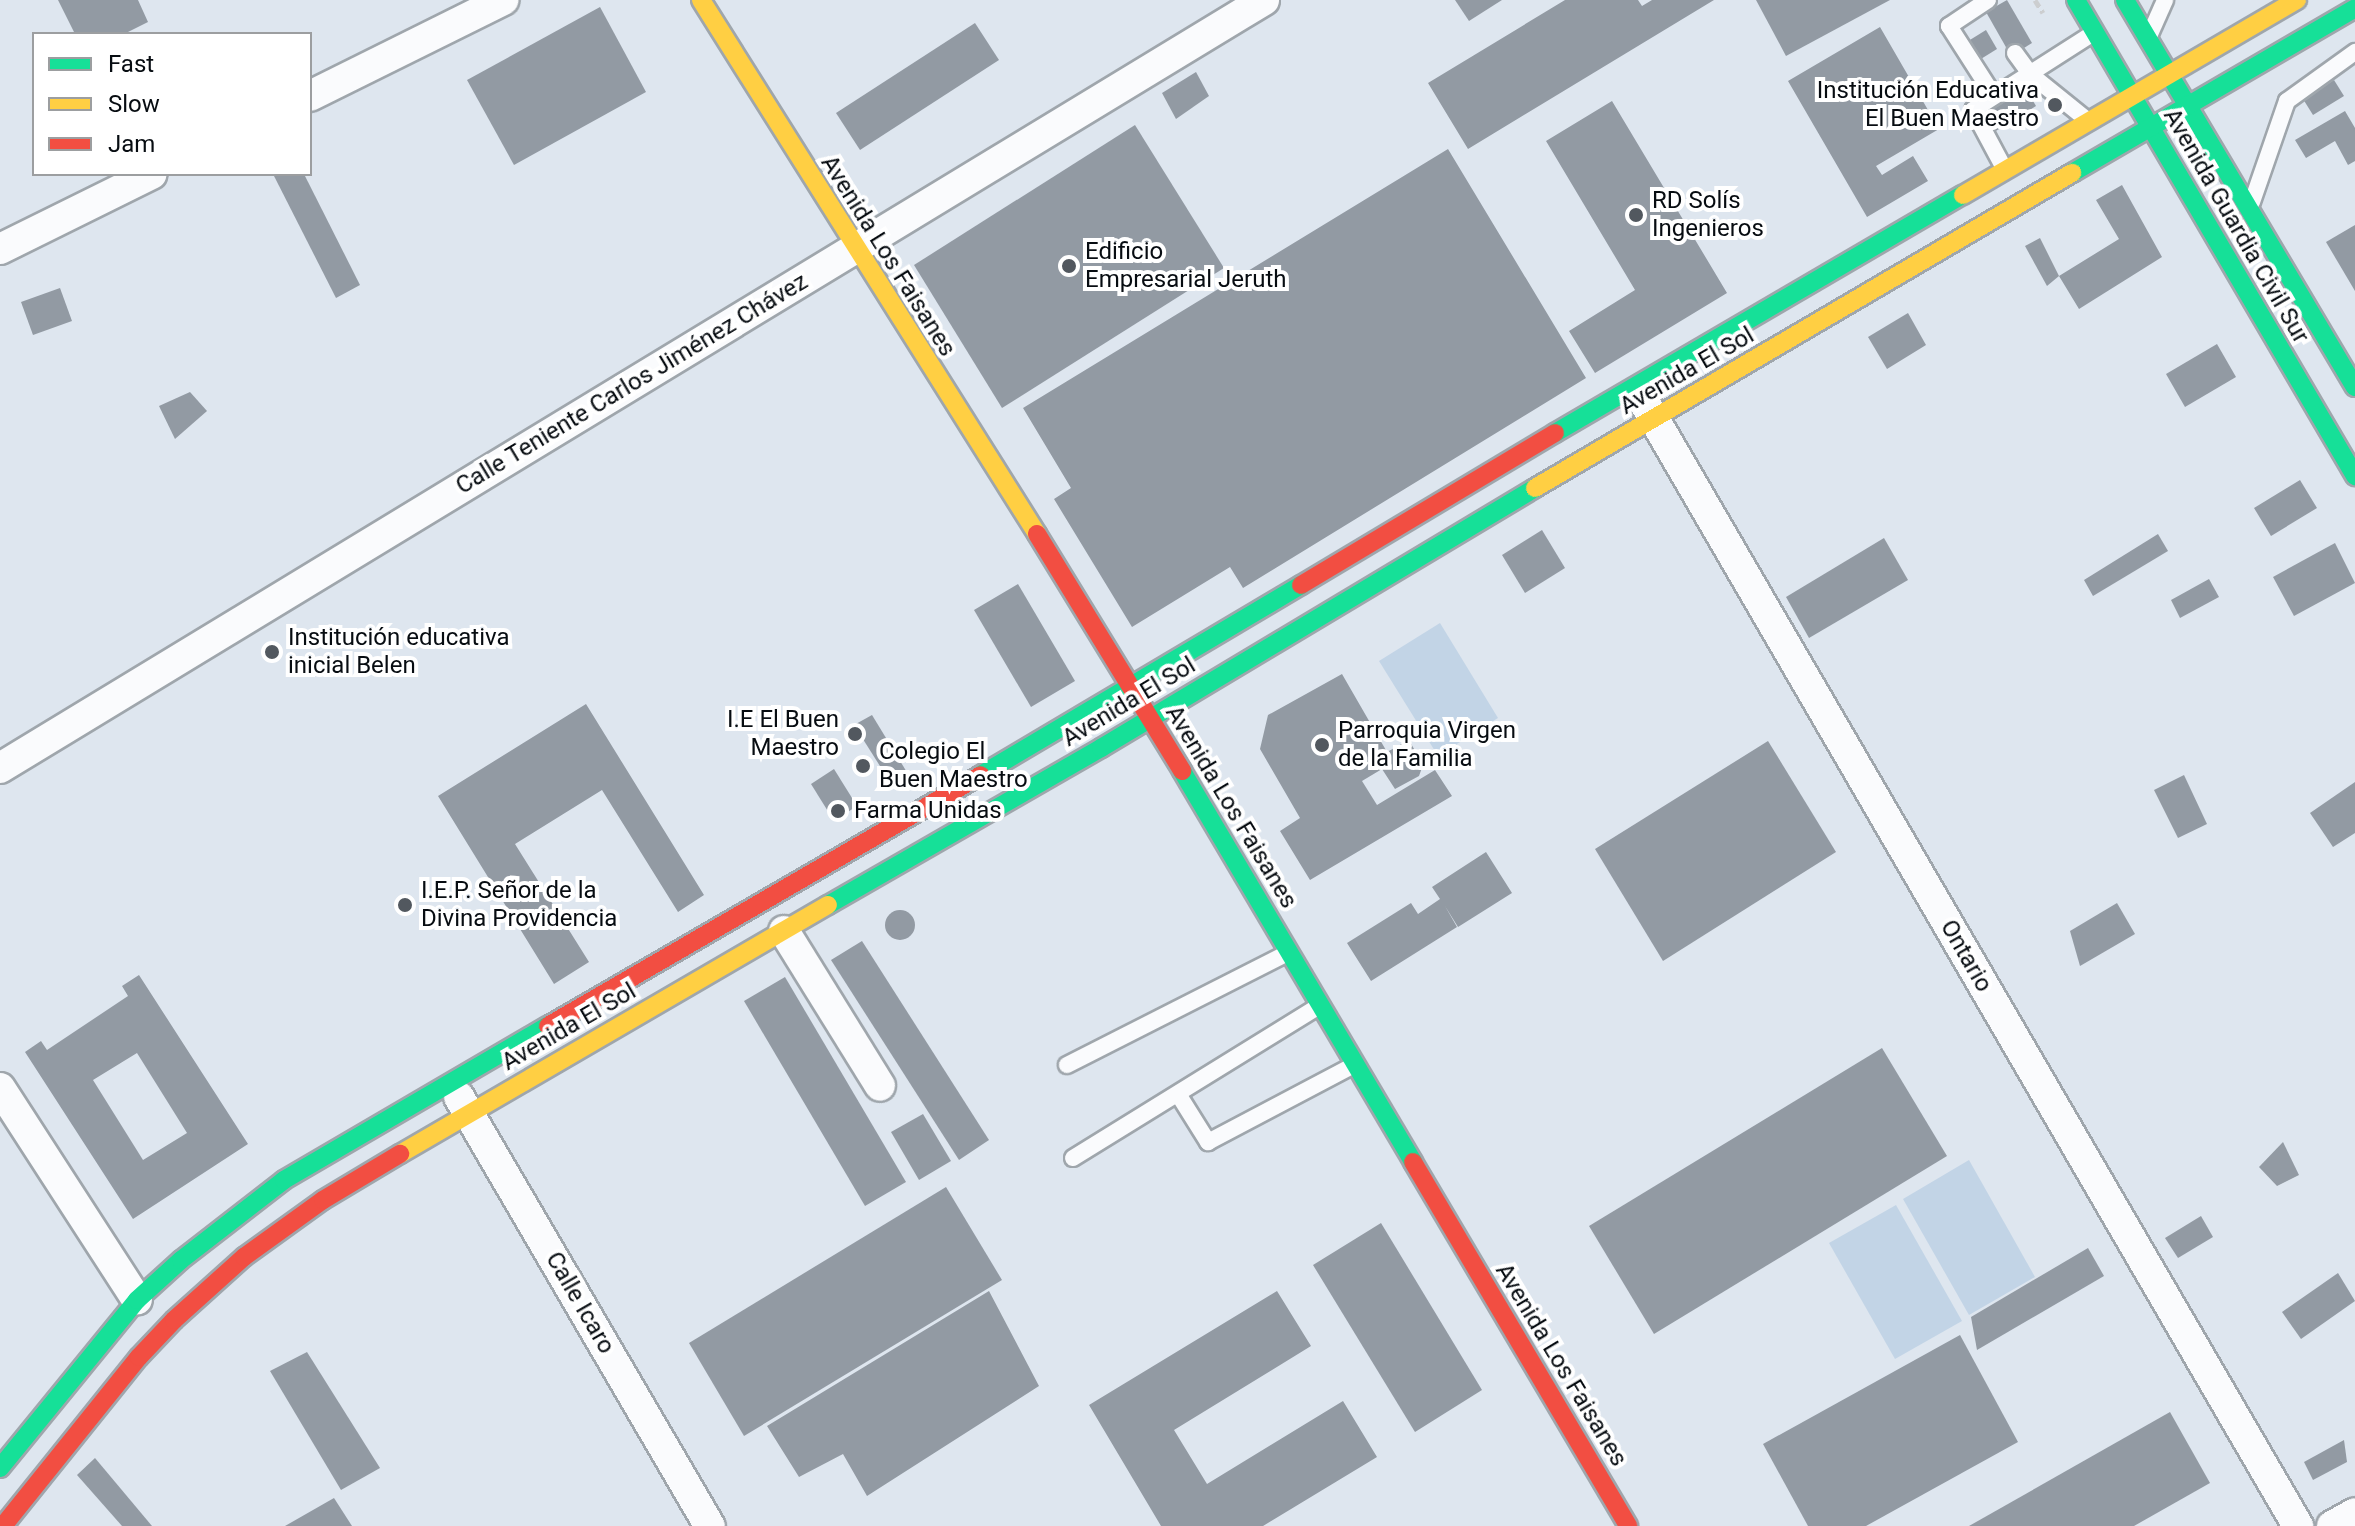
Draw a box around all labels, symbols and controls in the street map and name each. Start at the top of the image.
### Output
legend [32,32,312,176]
text: Fast [108,50,154,78]
place label: Institución Educativa El Buen Maestro [1817,77,2039,133]
text: Slow [108,90,160,118]
marker: Institución Educativa El Buen Maestro [2046,96,2064,114]
street label: Avenida Guardia Civil Sur [2157,104,2315,348]
text: Jam [108,130,155,158]
street label: Avenida Los Faisanes [814,150,962,362]
place label: RD Solís Ingenieros [1652,187,1764,243]
marker: RD Solís Ingenieros [1627,206,1645,224]
place label: Edificio Empresarial Jeruth [1085,238,1286,294]
marker: Edificio Empresarial Jeruth [1060,257,1078,275]
street label: Calle Teniente Carlos Jiménez Chávez [451,267,813,501]
street label: Avenida El Sol [1615,321,1759,421]
place label: Institución educativa inicial Belen [288,624,510,680]
marker: Institución educativa inicial Belen [263,643,281,661]
street label: Avenida El Sol [1057,651,1201,753]
street label: Avenida Los Faisanes [1159,700,1303,914]
place label: I.E El Buen Maestro [727,706,839,762]
place label: Parroquia Virgen de la Familia [1338,717,1516,773]
marker: I.E El Buen Maestro [846,725,864,743]
marker: Parroquia Virgen de la Familia [1313,736,1331,754]
place label: Colegio El Buen Maestro [879,738,1028,794]
marker: Colegio El Buen Maestro [854,757,872,775]
place label: Farma Unidas [854,797,1002,825]
marker: Farma Unidas [829,802,847,820]
place label: I.E.P. Señor de la Divina Providencia [421,877,617,933]
marker: I.E.P. Señor de la Divina Providencia [396,896,414,914]
street label: Ontario [1934,915,1998,997]
street label: Avenida El Sol [497,977,641,1077]
street label: Calle Icaro [539,1247,621,1359]
street label: Avenida Los Faisanes [1489,1258,1633,1472]

